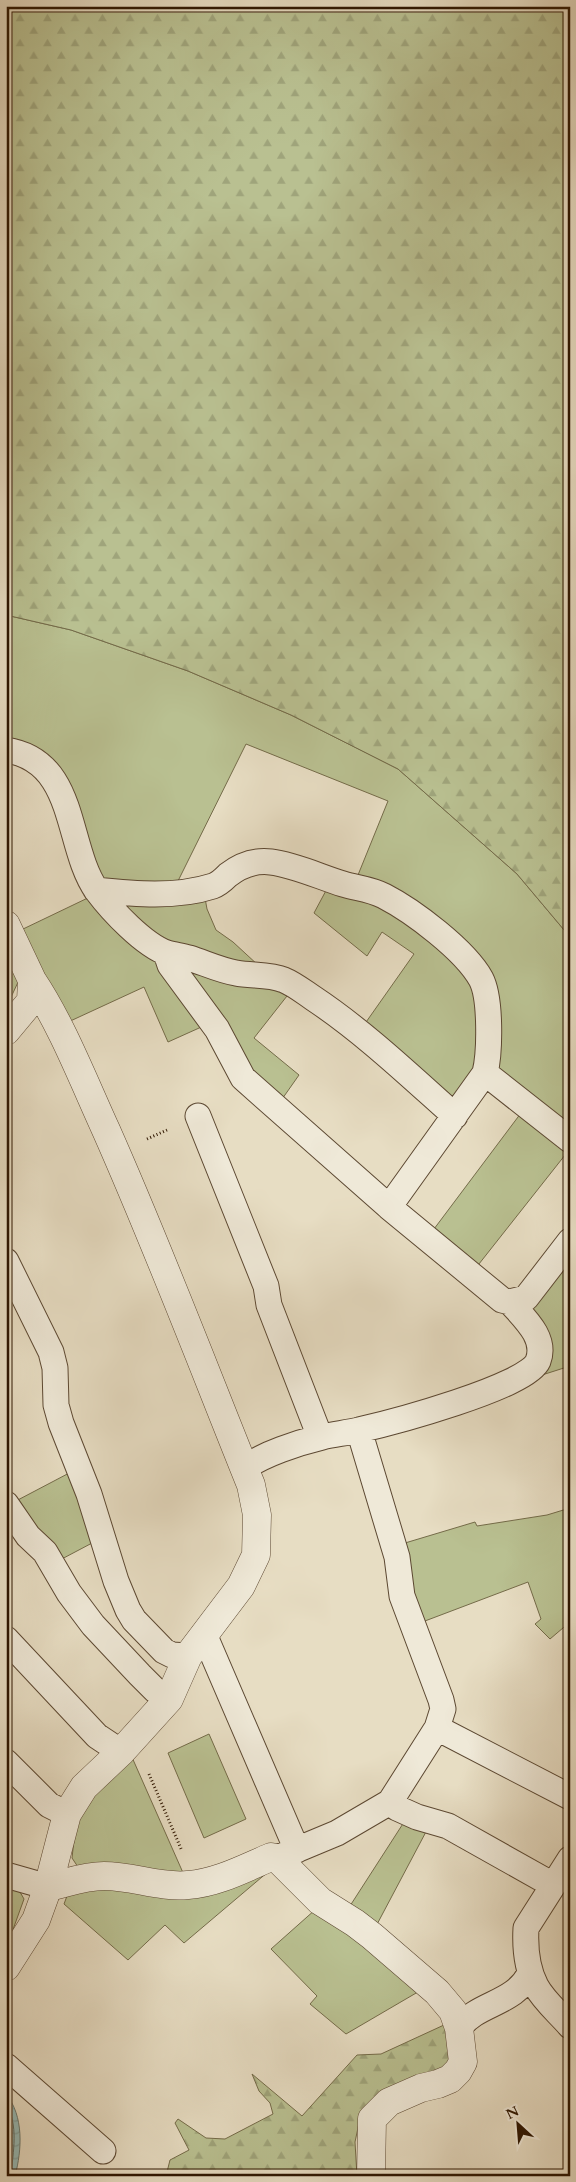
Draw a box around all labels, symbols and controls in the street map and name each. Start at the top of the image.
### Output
north arrow [494,2100,544,2150]
text: N [503,2102,522,2124]

